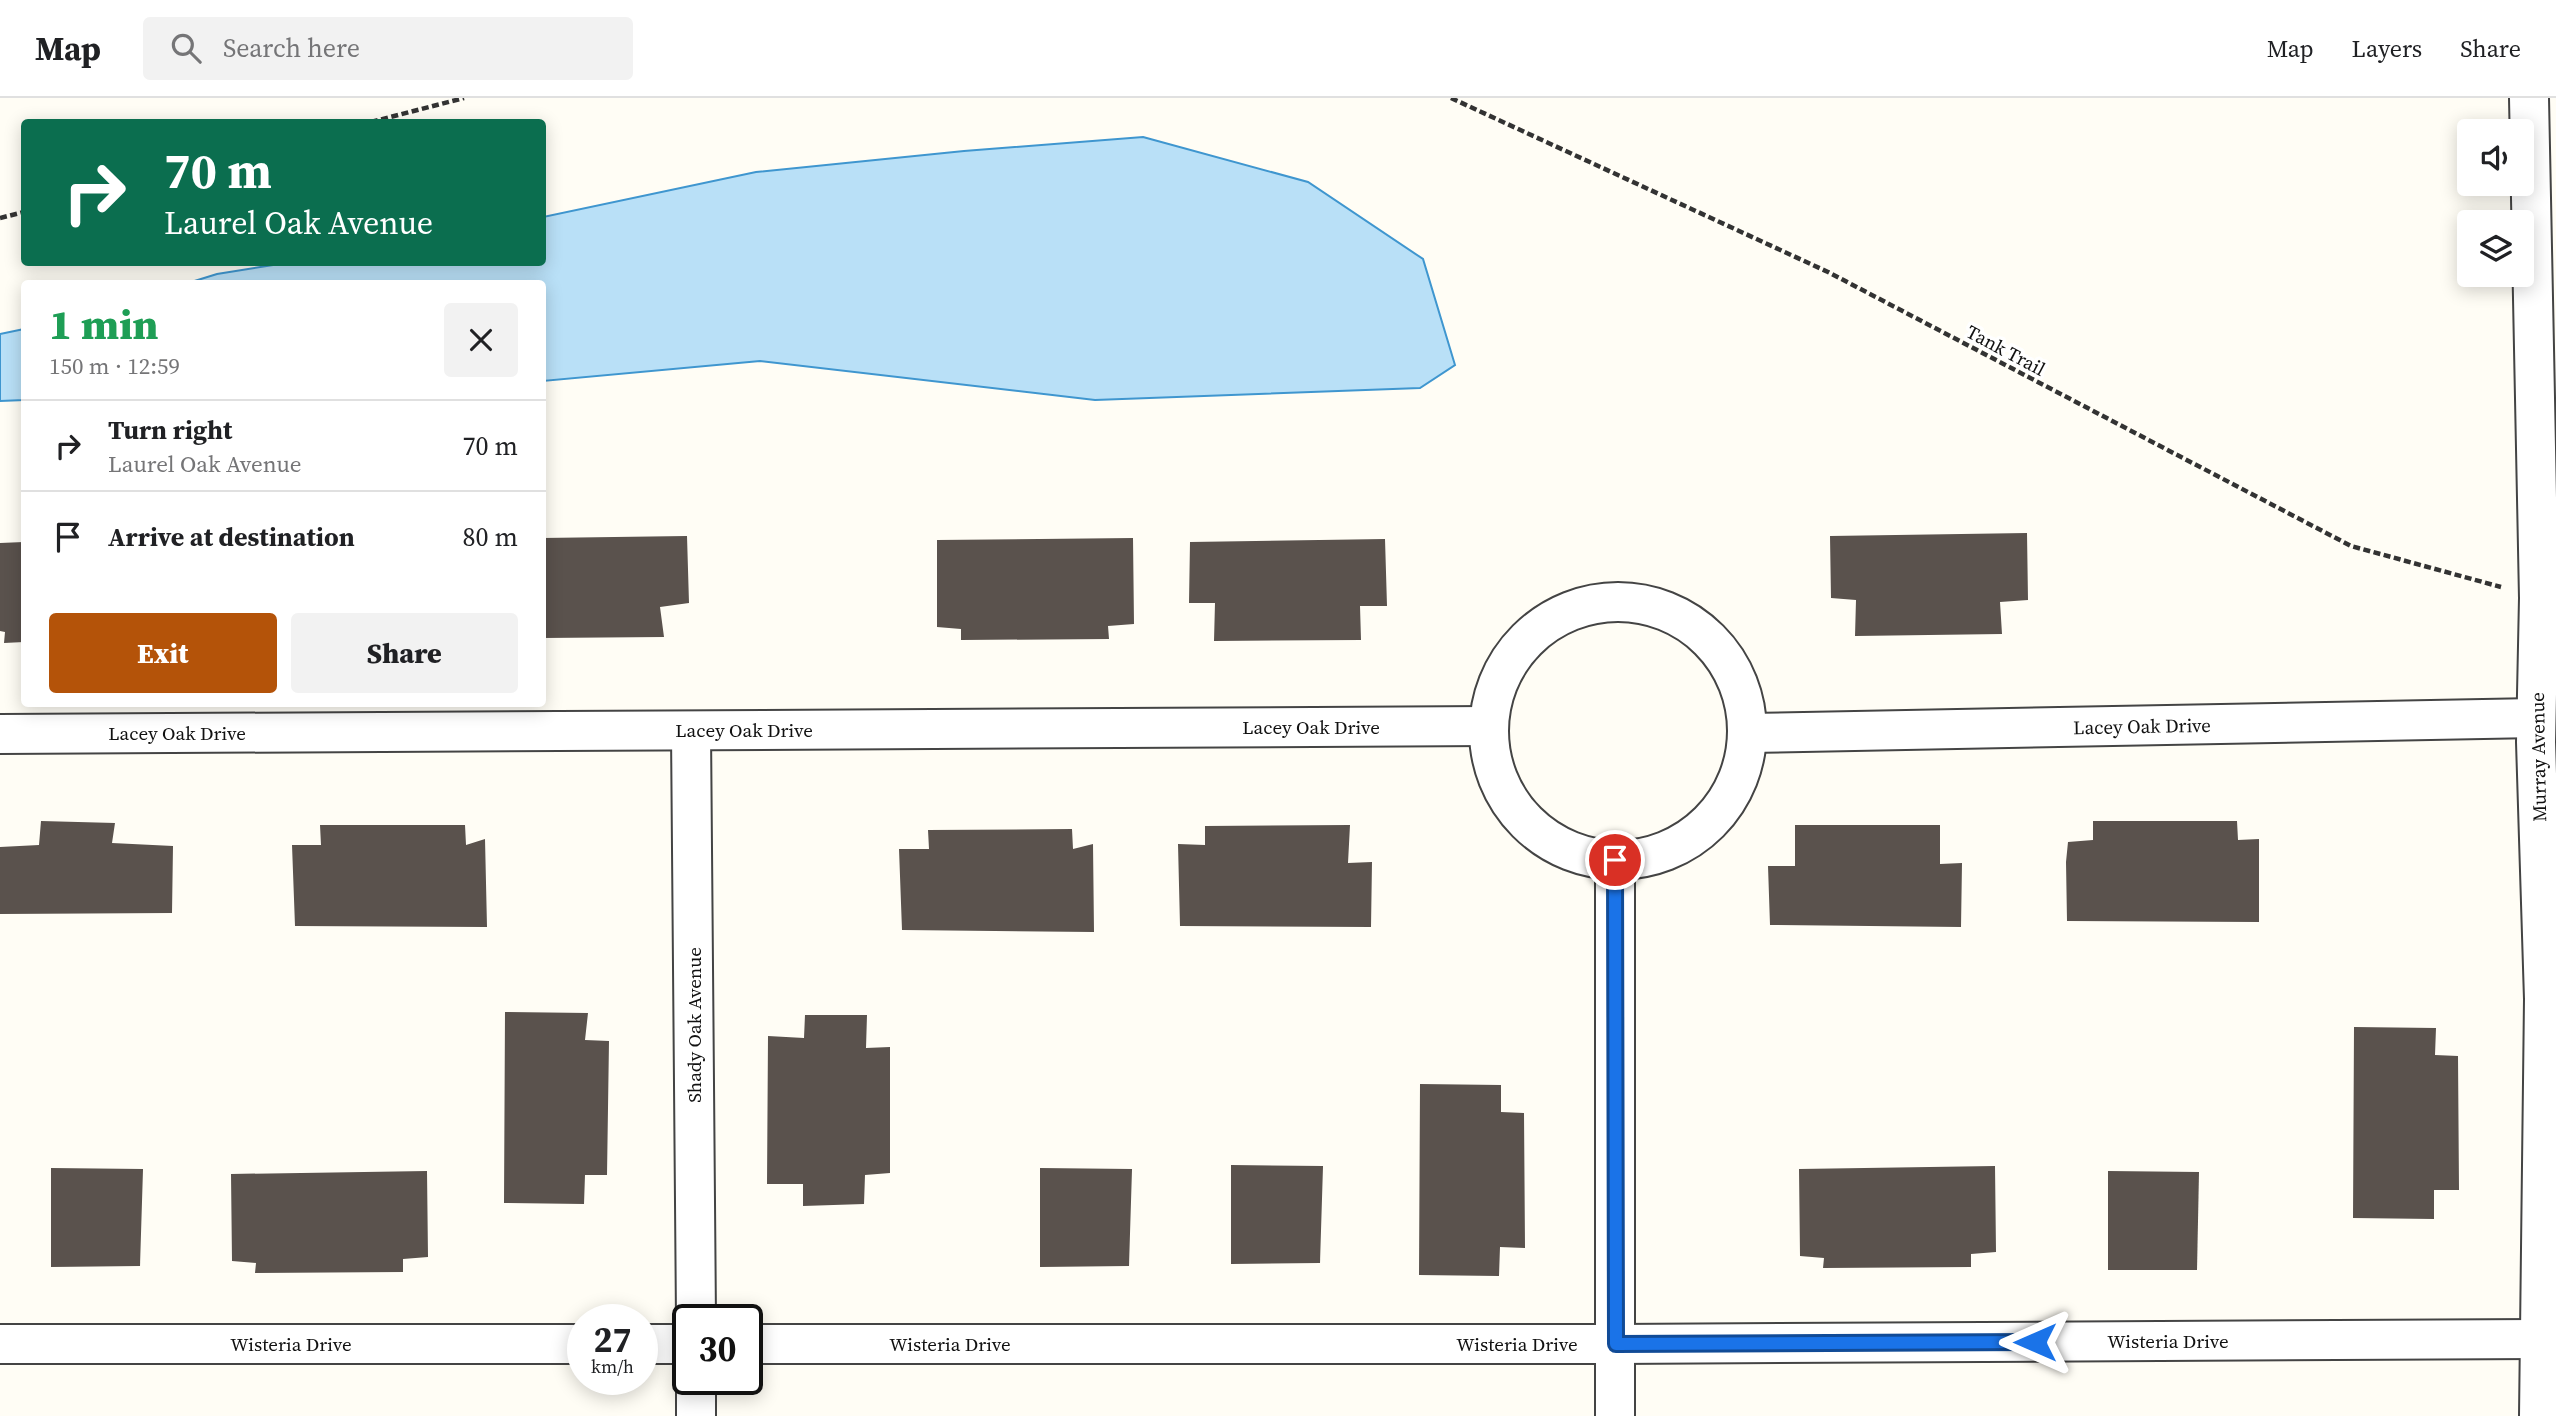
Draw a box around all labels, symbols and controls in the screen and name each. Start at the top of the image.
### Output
search box [143,17,633,80]
text: Map [35,26,101,71]
icon: search [167,29,205,67]
text: Search here [223,30,360,66]
text: Map [2267,32,2314,65]
text: Layers [2352,32,2422,65]
text: Share [2460,32,2521,65]
map controls [2457,119,2534,287]
button: sound [2457,119,2534,196]
text: 70 m [164,137,272,204]
icon: right [49,147,140,238]
text: Laurel Oak Avenue [164,201,433,245]
button: layers [2457,210,2534,287]
text: 1 min [49,295,159,353]
button: close [444,303,518,377]
street label: Tank Trail [1962,318,2050,382]
text: 150 m · 12:59 [49,350,180,382]
text: Turn right [108,412,232,448]
icon: right [49,427,87,465]
text: 70 m [463,428,518,464]
text: Laurel Oak Avenue [108,448,301,480]
icon: arrive [49,518,87,556]
text: Arrive at destination [108,519,355,555]
text: 80 m [463,519,518,555]
button: Exit [49,613,277,693]
button: Share [291,613,518,693]
street label: Murray Avenue [2524,692,2552,822]
street label: Lacey Oak Drive [2073,712,2211,740]
street label: Lacey Oak Drive [1242,714,1380,740]
street label: Lacey Oak Drive [675,717,813,743]
street label: Lacey Oak Drive [108,720,246,746]
pin [1585,830,1645,890]
icon: arrive [1596,841,1634,879]
street label: Shady Oak Avenue [681,947,707,1103]
speed limit sign: 30 [672,1304,763,1395]
position arrow [1998,1305,2072,1379]
text: 27 [594,1316,631,1364]
street label: Wisteria Drive [2107,1328,2229,1354]
street label: Wisteria Drive [230,1331,352,1357]
street label: Wisteria Drive [889,1331,1011,1357]
street label: Wisteria Drive [1456,1331,1578,1357]
text: km/h [591,1354,634,1379]

